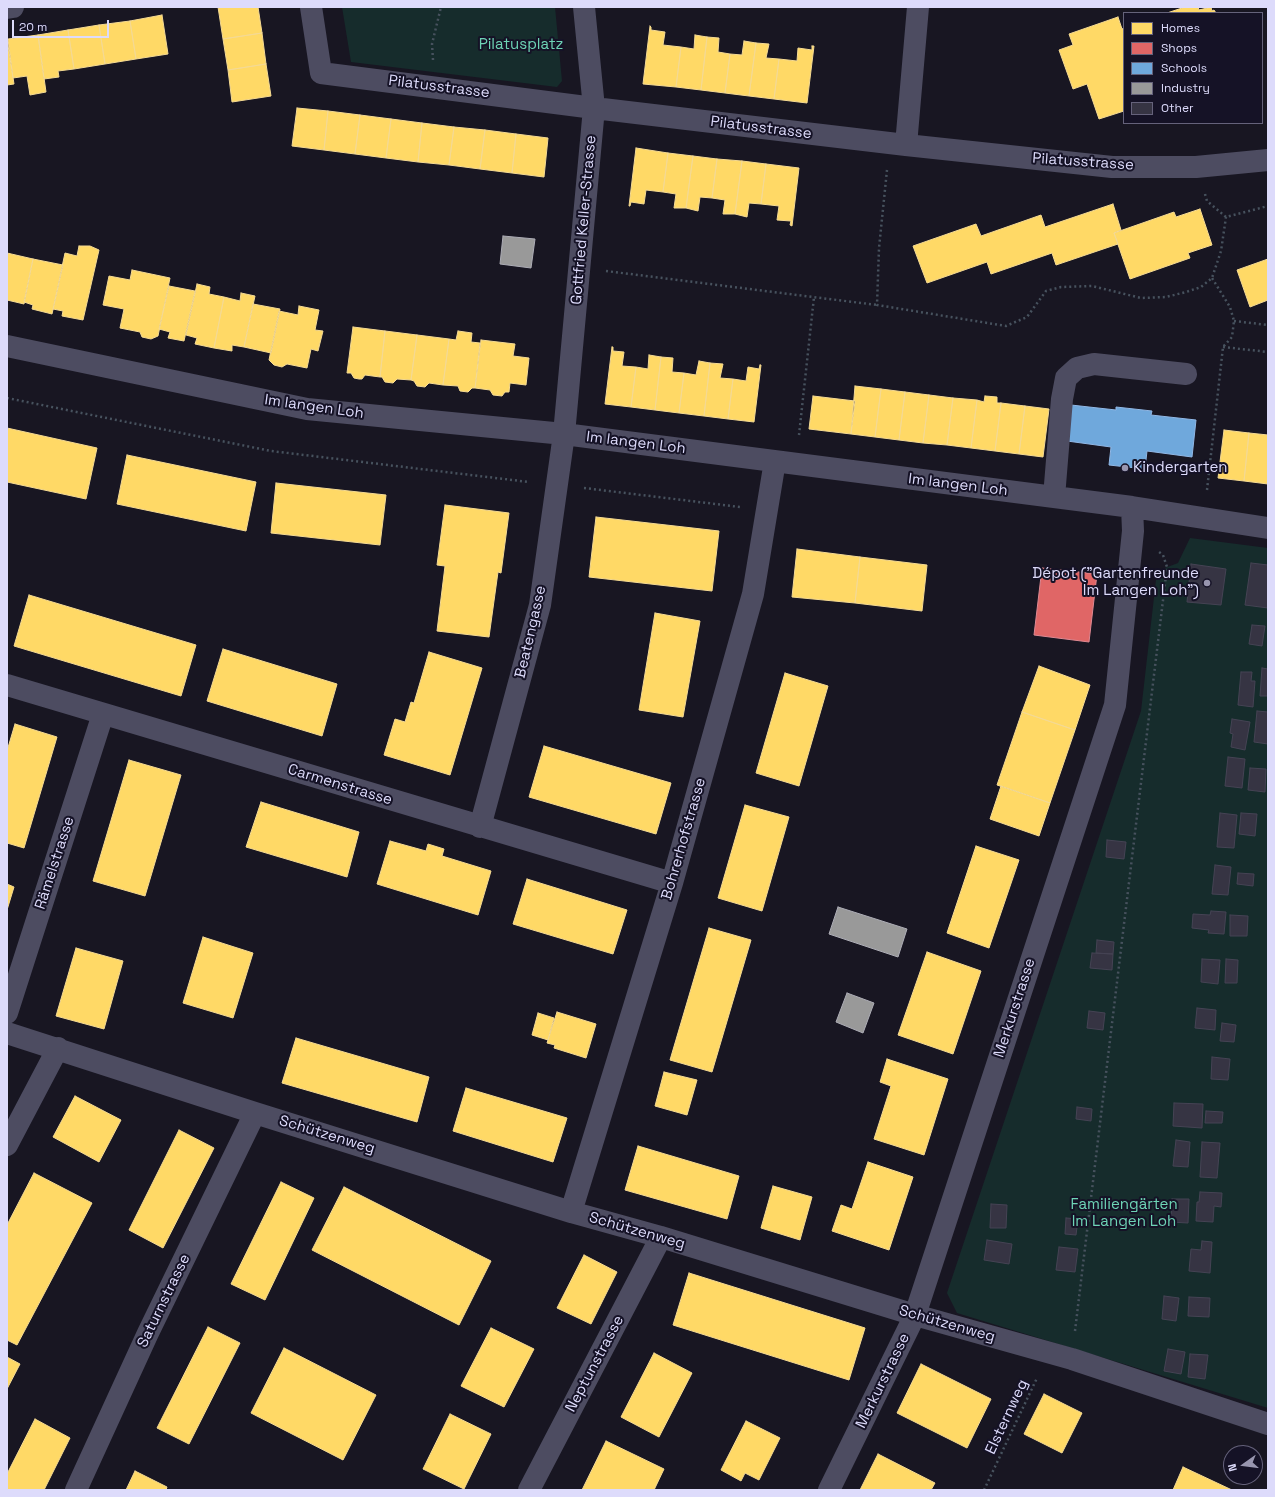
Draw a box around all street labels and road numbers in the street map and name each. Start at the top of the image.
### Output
street label: Pilatusstrasse [387,72,491,102]
street label: Pilatusstrasse [709,113,813,143]
street label: Gottfried Keller-Strasse [568,134,600,306]
street label: Pilatusstrasse [1032,149,1134,175]
street label: Im langen Loh [263,391,365,423]
street label: Im langen Loh [585,428,687,458]
street label: Im langen Loh [907,470,1009,500]
street label: Beatengasse [512,584,550,680]
street label: Carmenstrasse [286,761,394,809]
street label: Bohrerhofstrasse [658,776,710,902]
street label: Rämelstrasse [31,814,79,912]
street label: Merkurstrasse [990,956,1040,1060]
street label: Schützenweg [277,1112,377,1158]
street label: Schützenweg [587,1209,687,1253]
street label: Saturnstrasse [134,1251,194,1351]
street label: Schützenweg [897,1302,997,1346]
street label: Neptunstrasse [562,1313,628,1415]
street label: Merkurstrasse [852,1331,914,1431]
street label: Elsternweg [982,1377,1032,1457]

